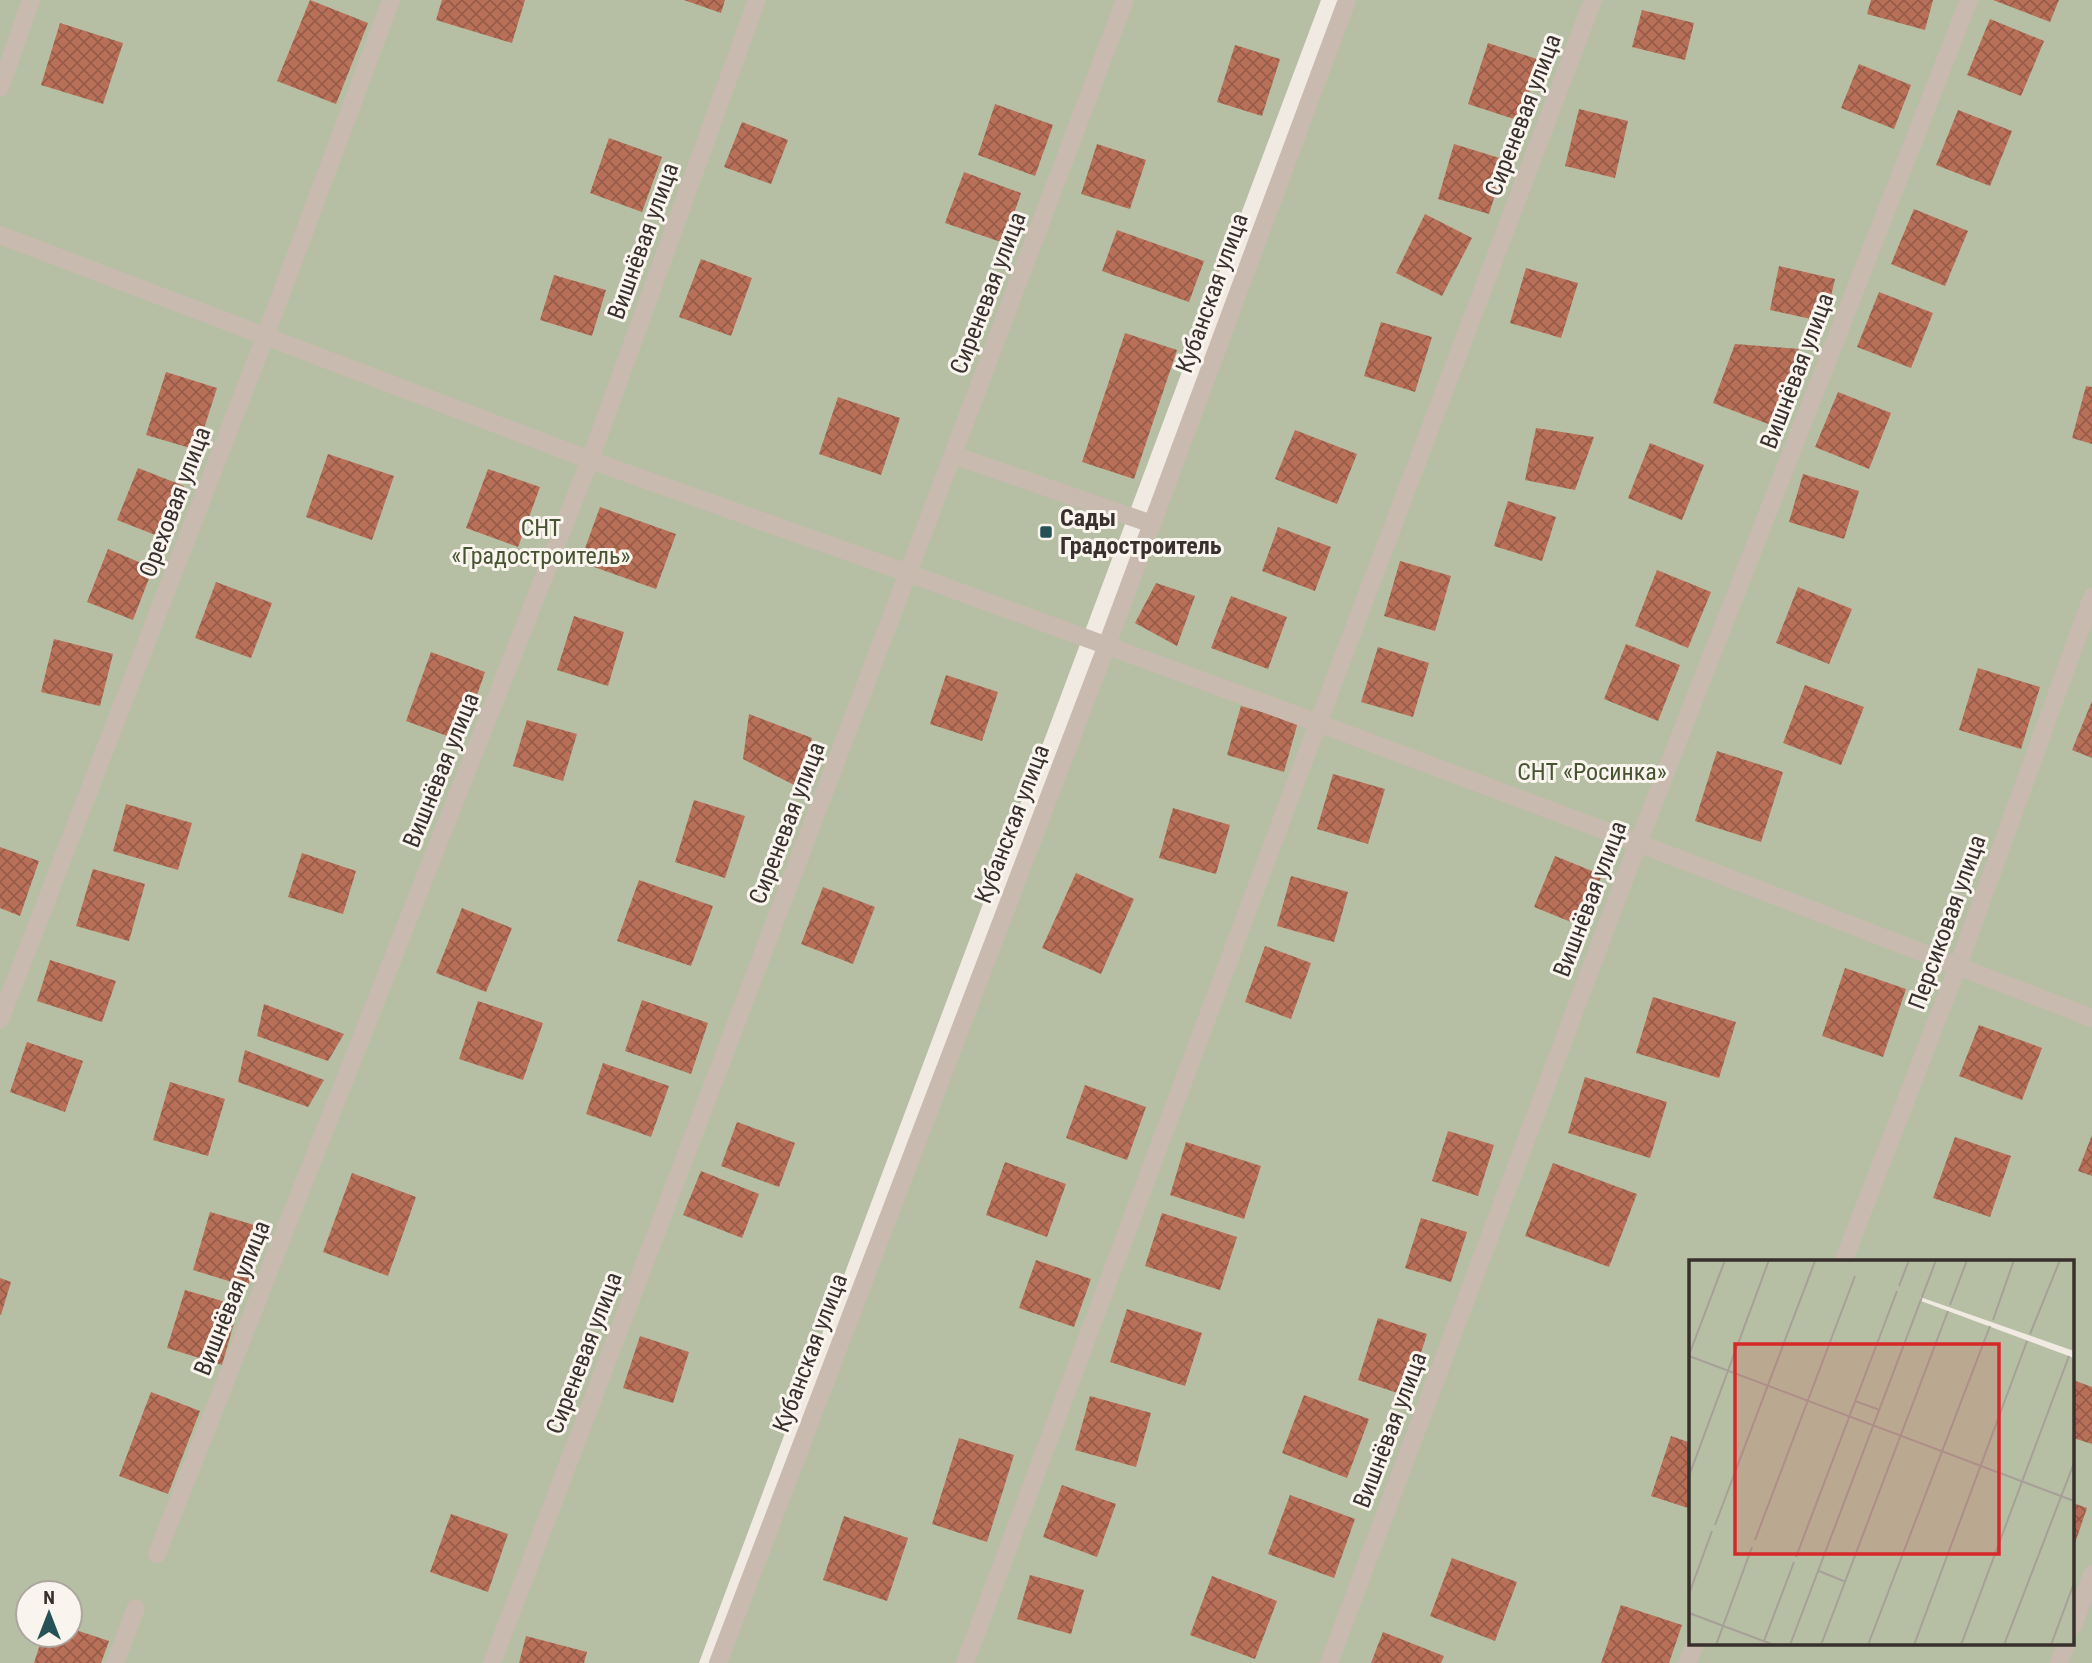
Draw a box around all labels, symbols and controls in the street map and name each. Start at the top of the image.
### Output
street label: Сиреневая улица [1479,30,1567,200]
street label: Вишнёвая улица [602,159,684,323]
street label: Сиреневая улица [944,208,1032,378]
street label: Кубанская улица [1170,209,1254,377]
street label: Вишнёвая улица [1754,289,1840,453]
street label: Ореховая улица [134,423,216,581]
place label: Сады Градостроитель [1060,504,1222,560]
park label: СНТ «Градостроитель» [451,514,631,570]
marker: Сады Градостроитель [1038,524,1054,540]
street label: Вишнёвая улица [397,689,485,851]
street label: Сиреневая улица [743,738,831,908]
street label: Кубанская улица [969,741,1055,907]
park label: СНТ «Росинка» [1517,758,1667,786]
street label: Вишнёвая улица [1547,817,1633,981]
street label: Персиковая улица [1902,831,1992,1013]
street label: Вишнёвая улица [188,1217,276,1379]
inset map [1689,1260,2074,1646]
street label: Сиреневая улица [540,1268,628,1438]
street label: Кубанская улица [767,1270,853,1436]
street label: Вишнёвая улица [1347,1348,1433,1512]
north arrow [14,1579,84,1649]
text: N [43,1586,55,1609]

